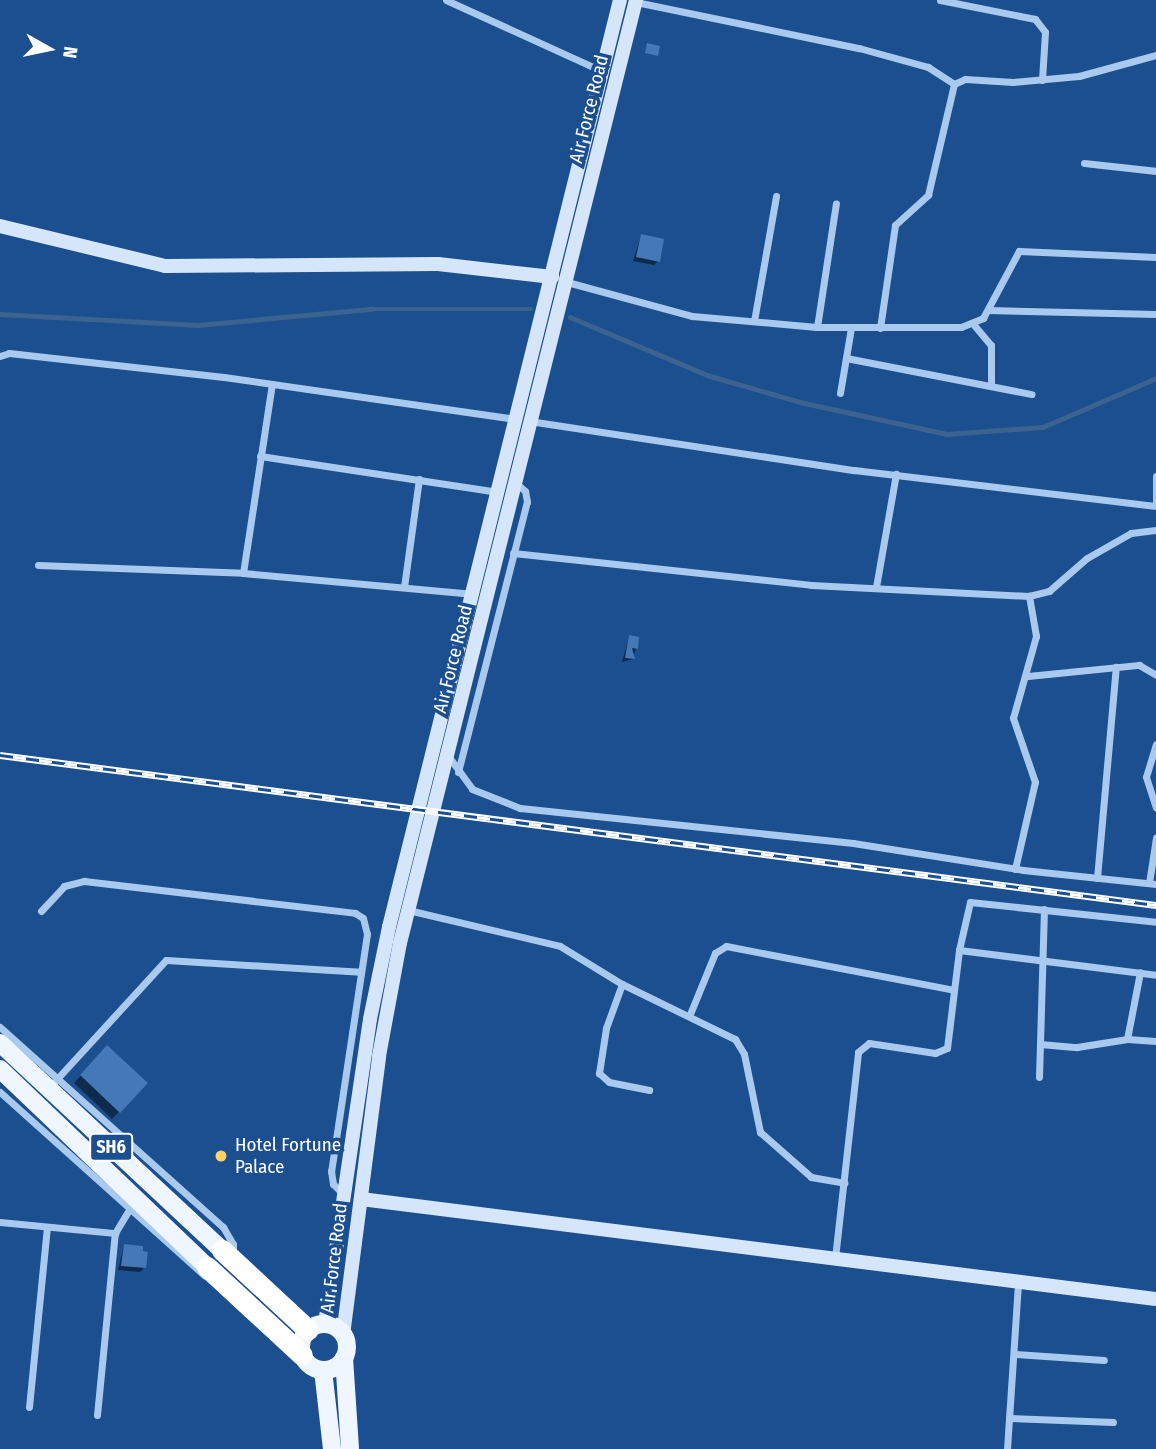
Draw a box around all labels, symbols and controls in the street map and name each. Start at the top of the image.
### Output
north arrow [14,14,84,84]
text: N [58,45,82,60]
street label: Air Force Road [565,53,613,165]
street label: Air Force Road [429,603,477,715]
road number: SH6 [88,1132,134,1162]
place label: Hotel Fortune Palace [235,1134,341,1178]
marker: Hotel Fortune Palace [213,1148,229,1164]
street label: Air Force Road [316,1202,352,1314]

